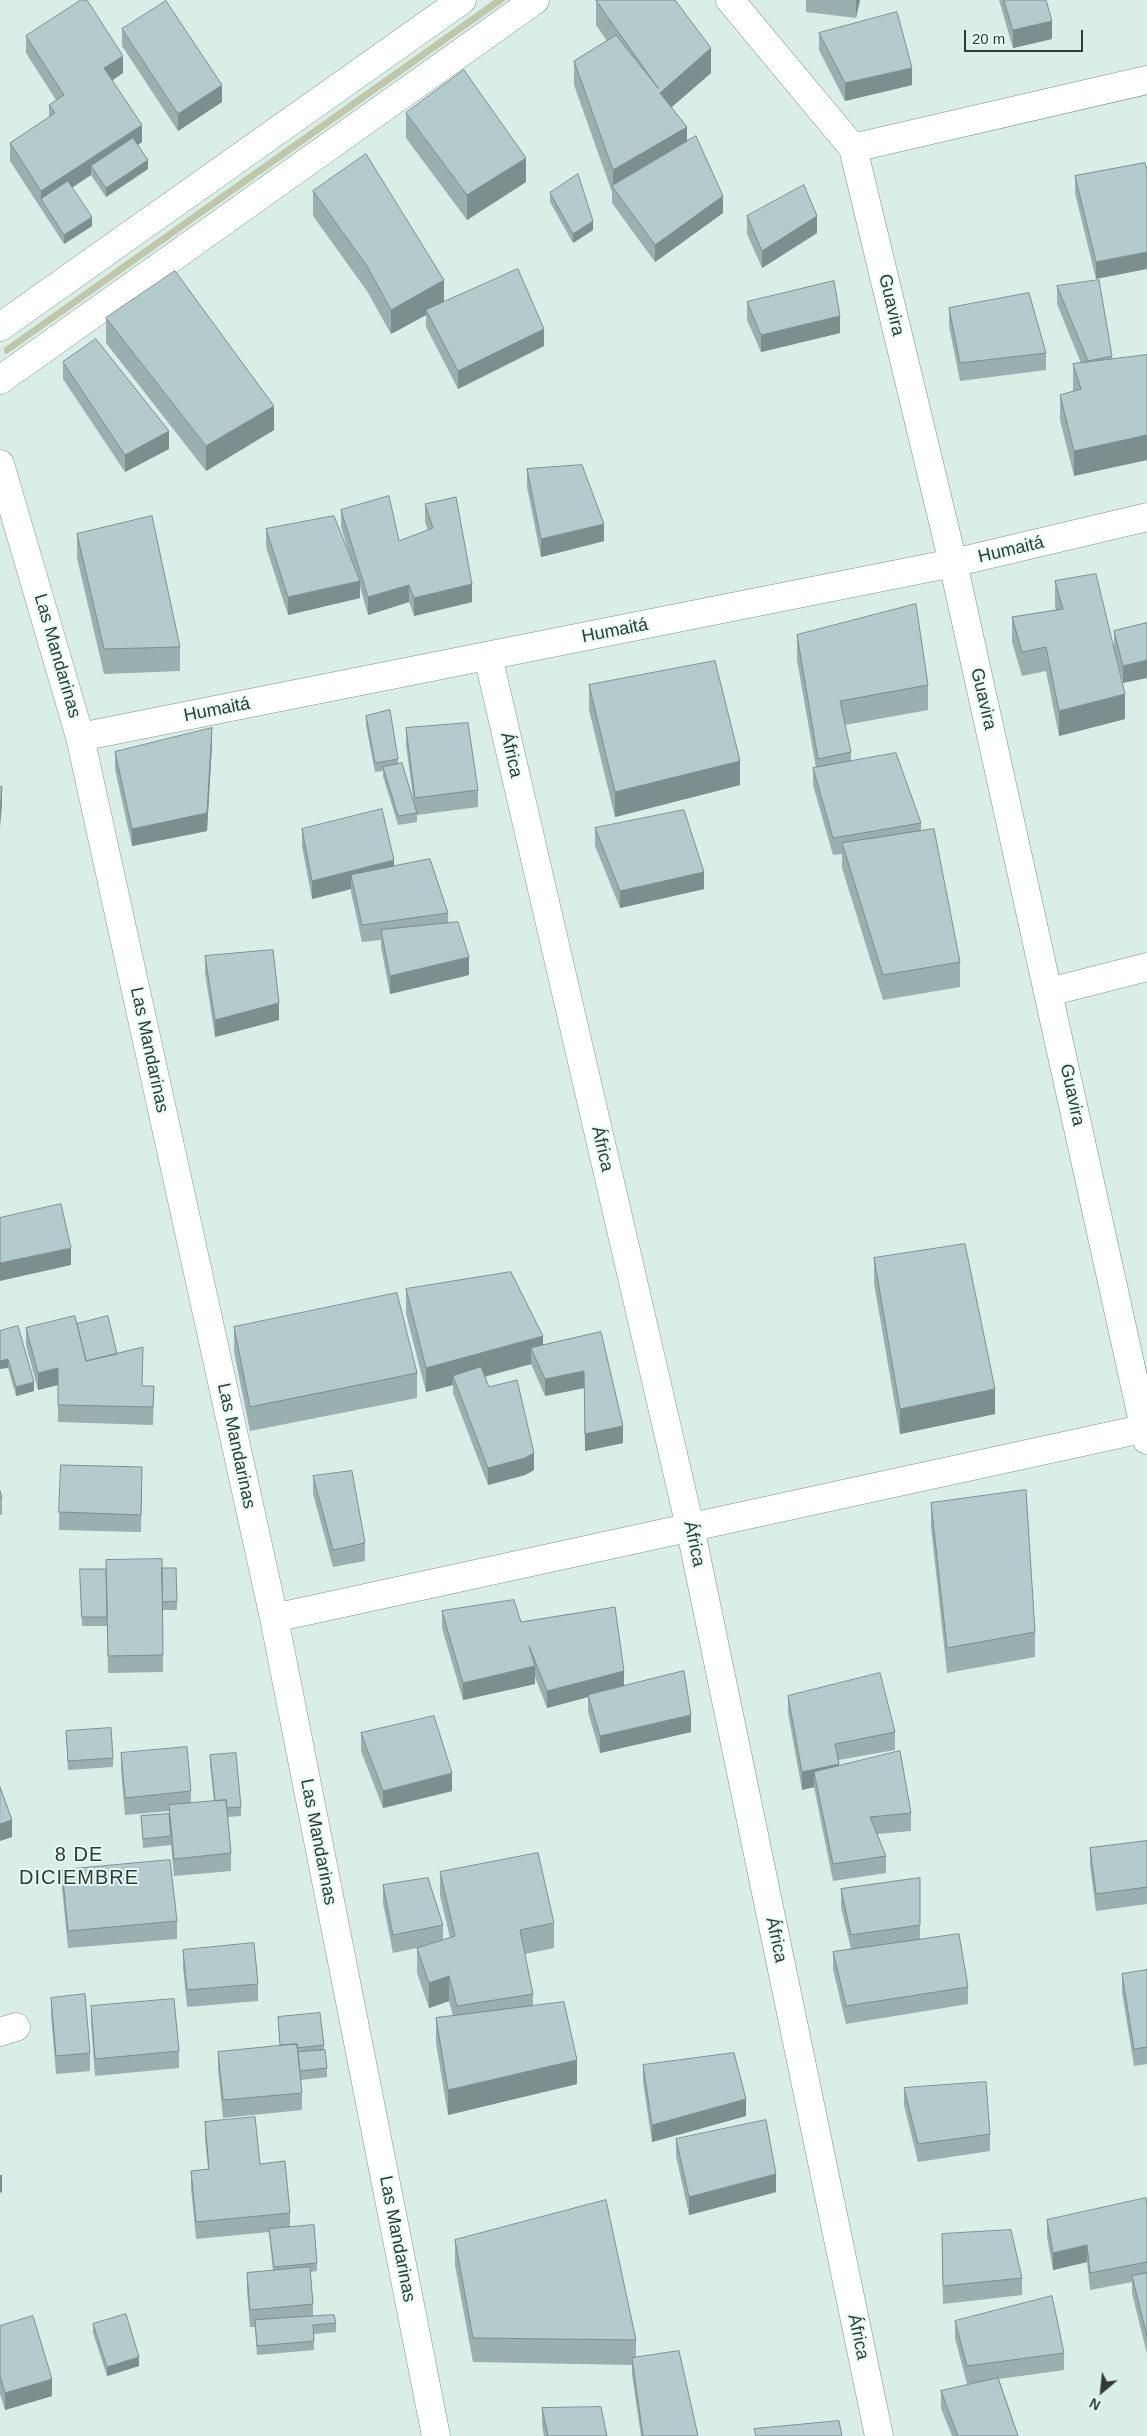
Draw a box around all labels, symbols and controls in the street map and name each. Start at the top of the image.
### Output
scale bar [967,20,1086,52]
text: 20 m [972,30,1005,47]
street label: Guavira [873,272,909,338]
street label: Humaitá [976,532,1046,568]
street label: Las Mandarinas [29,591,85,721]
street label: Humaitá [580,614,650,648]
street label: Guavira [965,666,1001,732]
street label: Humaitá [182,693,252,727]
street label: África [495,730,527,780]
street label: Las Mandarinas [125,985,173,1115]
street label: Guavira [1055,1062,1089,1128]
street label: África [586,1124,618,1174]
street label: Las Mandarinas [212,1381,260,1511]
street label: África [679,1519,709,1569]
street label: Las Mandarinas [295,1777,341,1907]
district label: 8 DE DICIEMBRE [18,1843,140,1890]
street label: África [761,1915,791,1965]
street label: Las Mandarinas [374,2174,420,2304]
street label: África [843,2312,873,2362]
north arrow [1077,2366,1127,2416]
text: N [1087,2395,1103,2414]

